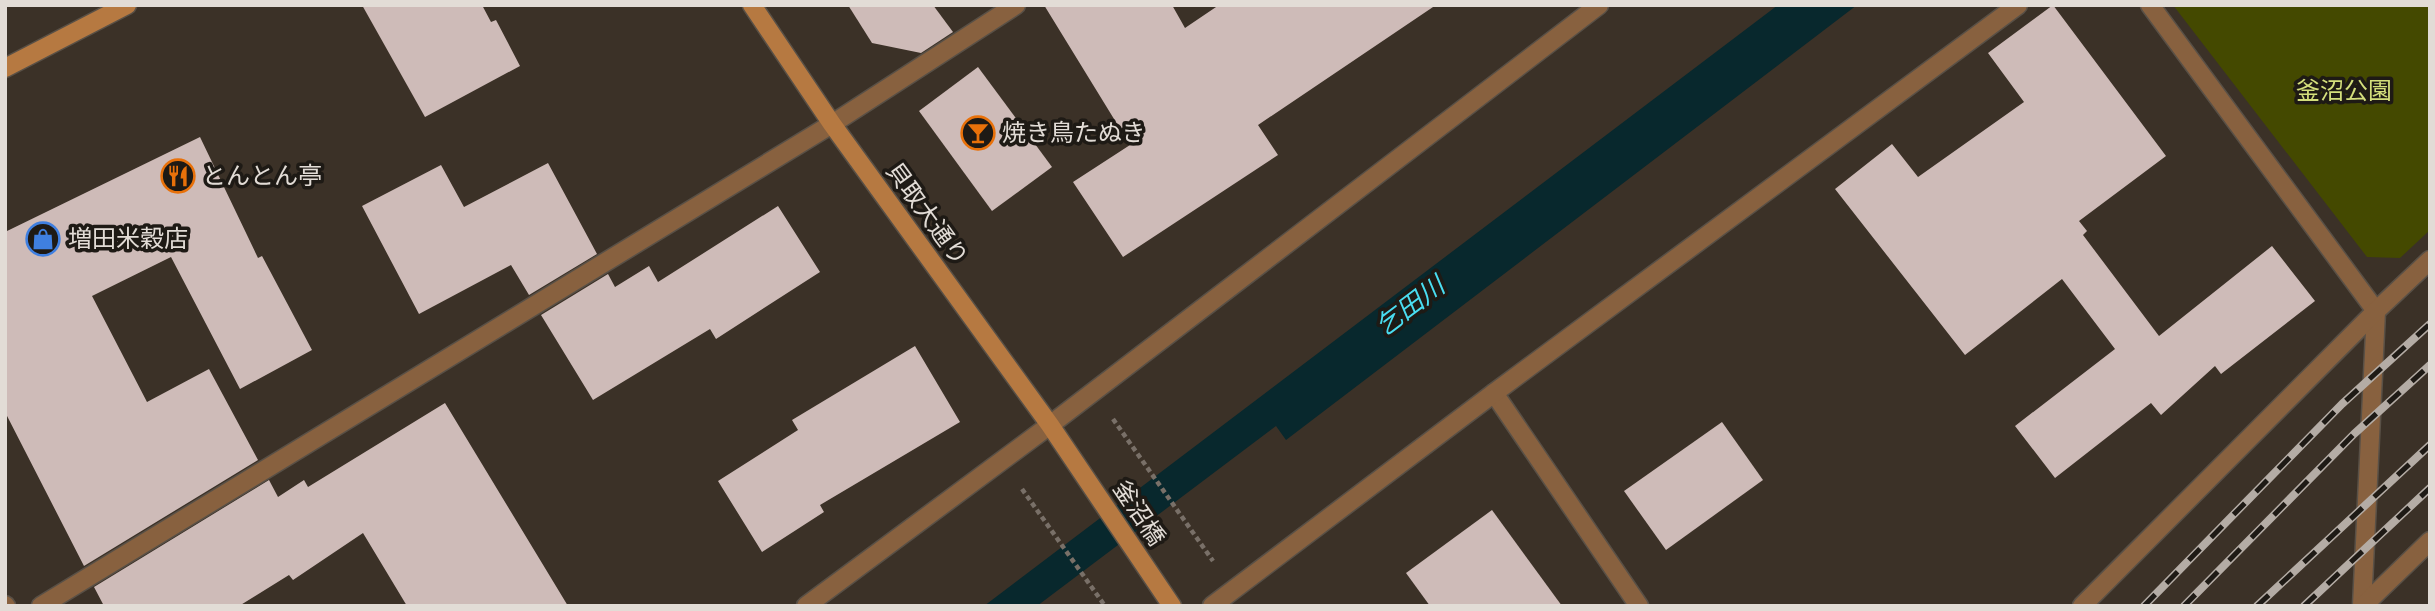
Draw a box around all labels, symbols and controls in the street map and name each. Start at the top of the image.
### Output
park label: 釜沼公園 [2296,73,2392,108]
bar icon: 焼き鳥たぬき [959,114,997,152]
place label: 焼き鳥たぬき [1002,115,1146,150]
street label: 貝取大通り [878,155,977,273]
restaurant icon: とんとん亭 [159,157,197,195]
place label: とんとん亭 [202,158,322,193]
shop icon: 増田米穀店 [24,220,62,258]
place label: 増田米穀店 [68,221,188,256]
water label: 乞田川 [1367,266,1455,345]
street label: 釜沼橋 [1105,473,1174,552]

